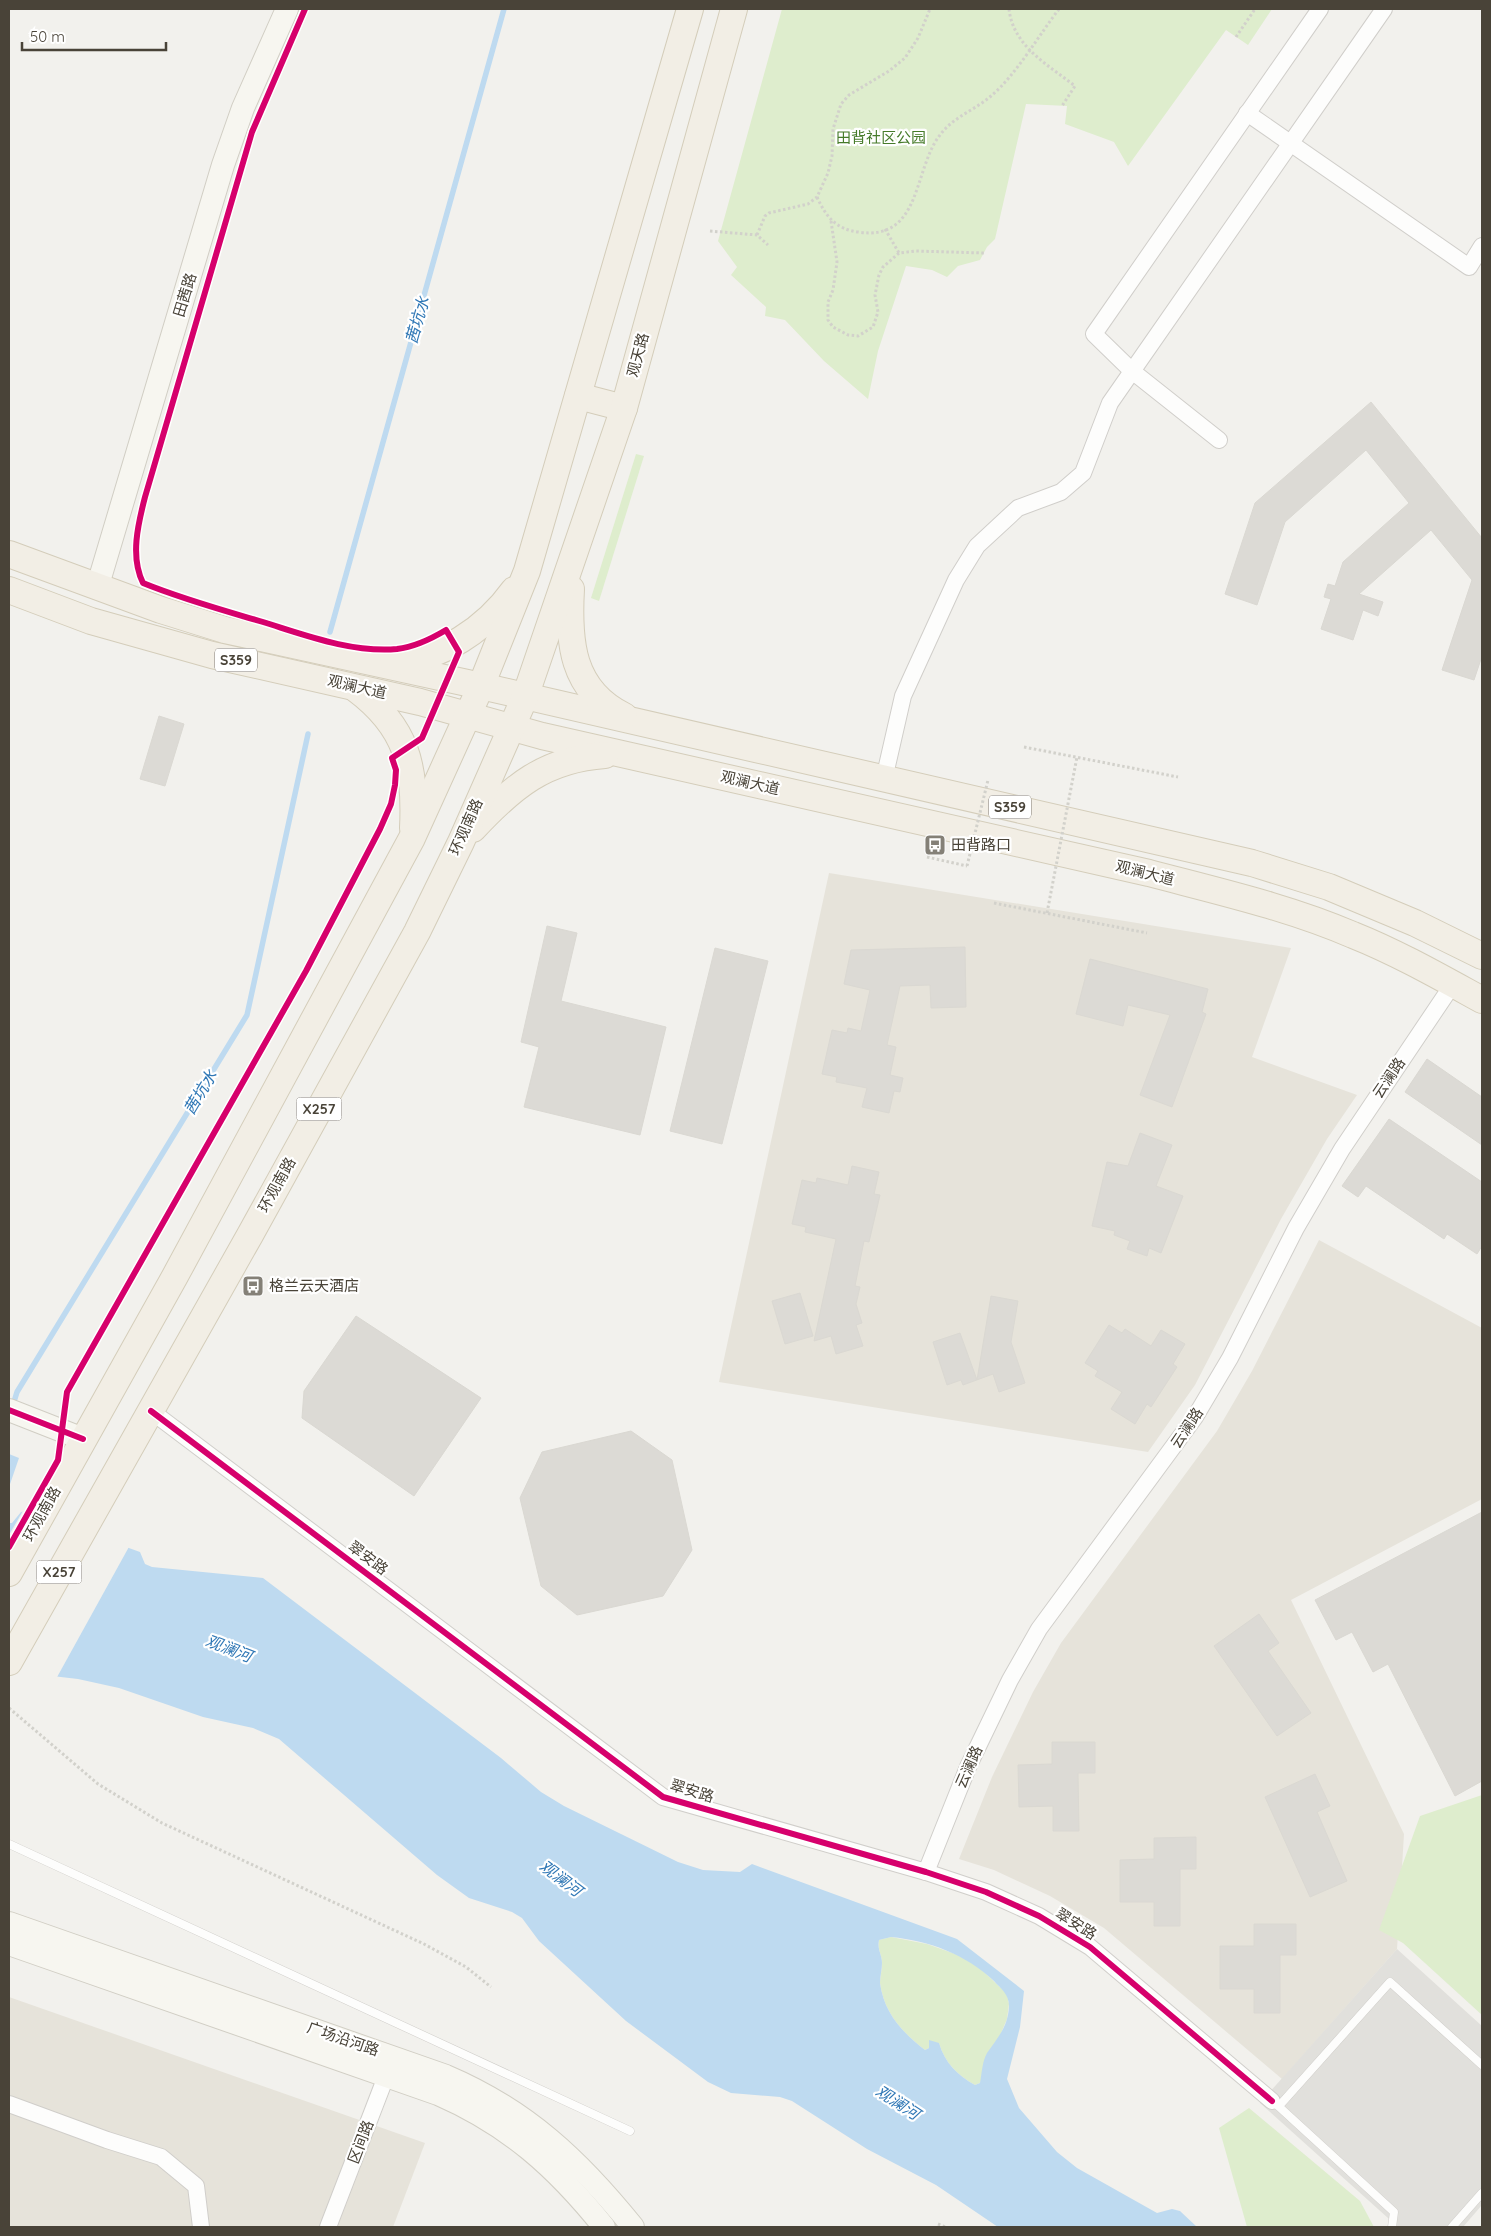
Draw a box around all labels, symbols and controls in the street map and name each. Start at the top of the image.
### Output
scale bar [22,20,166,52]
text: 50 m [30,27,65,46]
park label: 田背社区公园 [836,128,926,147]
street label: 田茜路 [169,271,200,319]
water label: 茜坑水 [401,293,434,346]
street label: 观天路 [623,331,653,379]
road number: S359 [215,648,257,672]
street label: 观澜大道 [326,671,388,703]
street label: 观澜大道 [719,767,781,799]
street label: 环观南路 [445,796,486,858]
road number: S359 [989,796,1031,819]
bus stop icon: 田背路口 [923,833,947,857]
place label: 田背路口 [951,835,1011,854]
street label: 观澜大道 [1114,856,1177,889]
street label: 云澜路 [1368,1054,1409,1102]
water label: 茜坑水 [179,1065,221,1118]
road number: X257 [296,1098,342,1120]
street label: 环观南路 [254,1154,299,1216]
bus stop icon: 格兰云天酒店 [241,1274,265,1298]
place label: 格兰云天酒店 [269,1276,359,1295]
street label: 云澜路 [1166,1404,1207,1452]
street label: 环观南路 [19,1483,64,1545]
street label: 翠安路 [345,1536,392,1579]
road number: X257 [36,1560,82,1584]
water label: 观澜河 [203,1630,258,1667]
street label: 云澜路 [951,1742,986,1791]
street label: 翠安路 [668,1775,716,1806]
water label: 观澜河 [536,1856,589,1902]
street label: 翠安路 [1052,1904,1100,1944]
street label: 广场沿河路 [305,2017,382,2060]
water label: 观澜河 [872,2081,926,2125]
street label: 区间路 [344,2117,377,2166]

